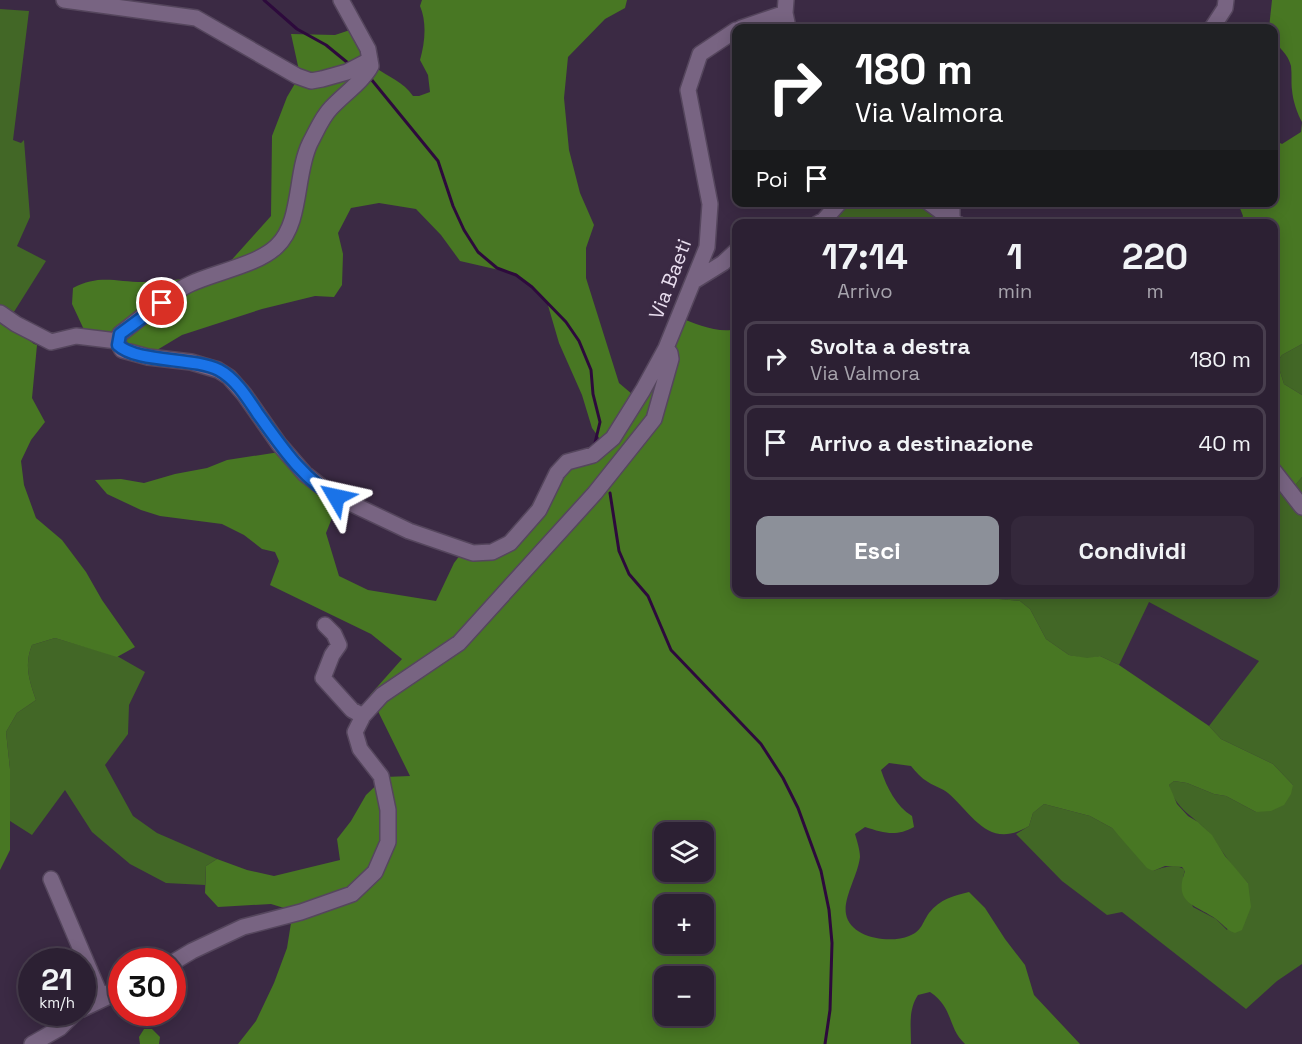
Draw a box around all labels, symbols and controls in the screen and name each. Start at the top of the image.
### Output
text: 180 m [855,43,973,96]
icon: right [756,48,834,126]
text: Via Valmora [855,95,1003,130]
icon: arrive [800,162,833,195]
text: Poi [756,165,788,193]
text: 17:14 [822,234,908,280]
text: 1 [1007,234,1023,280]
text: 220 [1122,234,1188,280]
street label: Via Baeti [643,235,697,323]
pin [136,277,187,328]
text: Arrivo [837,278,893,304]
text: min [998,278,1032,304]
text: m [1146,278,1164,304]
icon: arrive [145,286,178,319]
text: Svolta a destra [810,332,970,360]
icon: right [759,342,792,375]
text: 180 m [1189,345,1251,373]
text: Via Valmora [810,360,920,386]
icon: arrive [759,426,792,459]
text: Arrivo a destinazione [810,429,1033,457]
text: 40 m [1199,429,1251,457]
position arrow [304,465,368,529]
button: Esci [756,516,999,585]
button: Condividi [1011,516,1254,585]
map controls [654,822,714,1026]
button: layers [654,822,714,882]
button: + [654,894,714,954]
speed limit sign: 30 [108,948,186,1026]
text: 21 [41,960,73,999]
button: − [654,966,714,1026]
text: km/h [39,993,75,1012]

